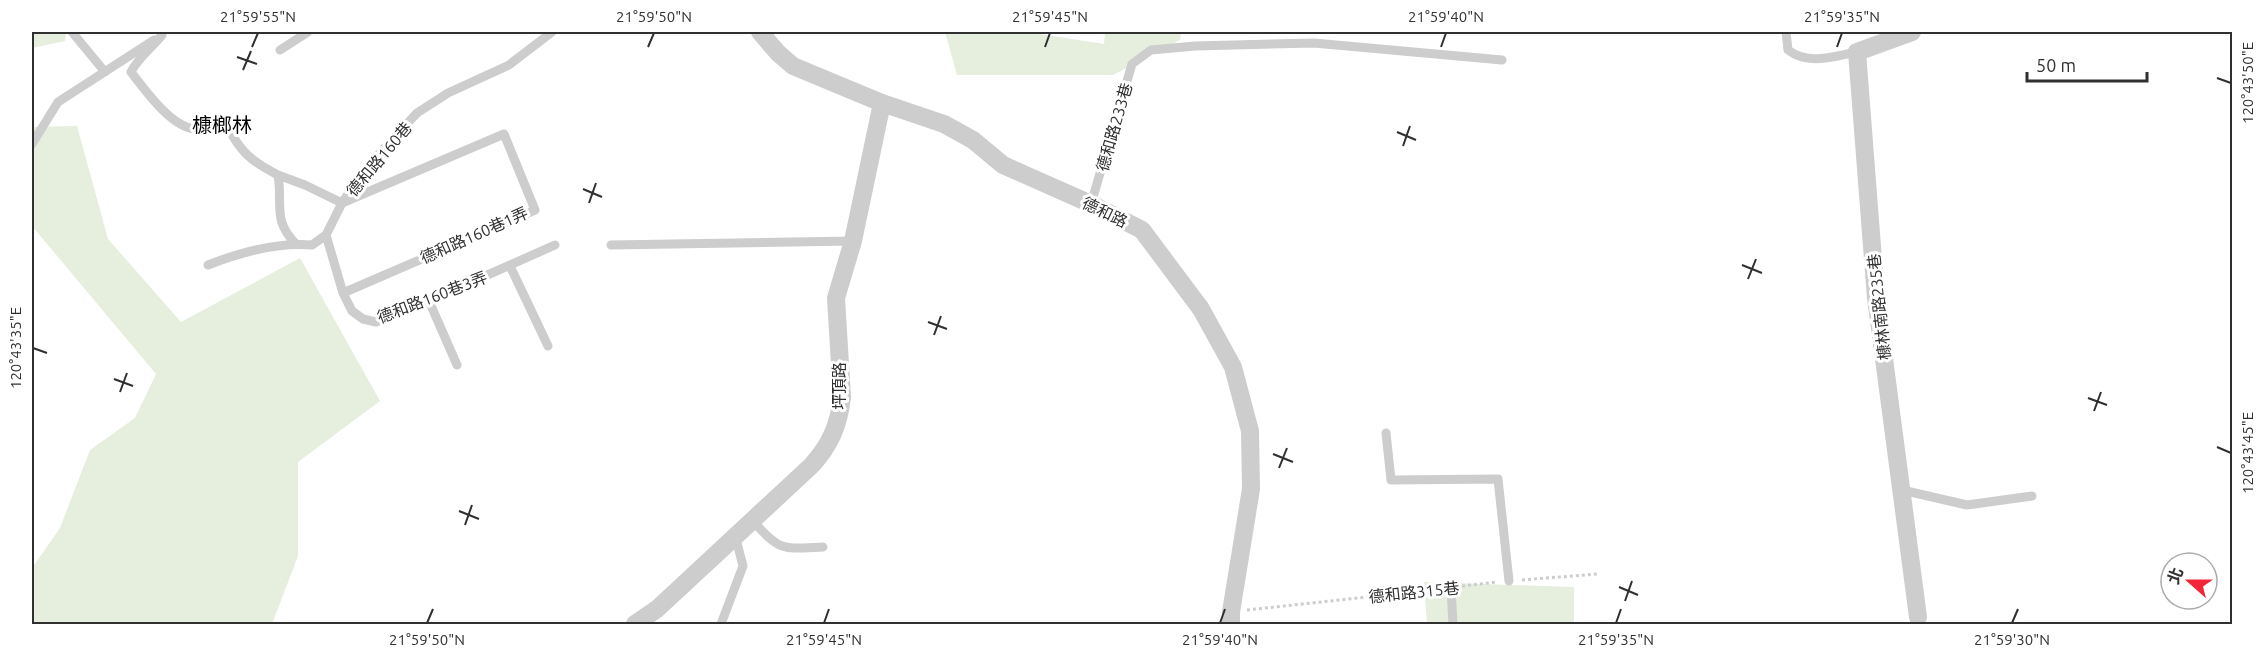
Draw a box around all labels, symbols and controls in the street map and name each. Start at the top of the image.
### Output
text: 21°59'55"N [220,8,296,25]
text: 21°59'50"N [616,8,692,25]
text: 21°59'45"N [1012,8,1088,25]
text: 21°59'40"N [1408,8,1484,25]
text: 21°59'35"N [1804,8,1880,25]
text: 120°43'50"E [2239,42,2256,124]
scale bar [2027,45,2147,83]
text: 50 m [2036,55,2076,75]
street label: 德和路233巷 [1093,81,1135,173]
district label: 槺榔林 [192,113,252,136]
street label: 德和路160巷 [343,118,415,200]
street label: 德和路 [1079,193,1131,231]
street label: 德和路160巷1弄 [417,203,531,267]
street label: 槺林南路235巷 [1864,253,1894,361]
street label: 德和路160巷3弄 [375,268,489,326]
text: 120°43'35"E [7,307,24,389]
street label: 坪頂路 [830,362,848,410]
text: 120°43'45"E [2239,412,2256,494]
north arrow [2159,551,2219,611]
text: 北 [2164,565,2186,586]
street label: 德和路315巷 [1368,578,1460,606]
text: 21°59'50"N [389,631,465,648]
text: 21°59'45"N [786,631,862,648]
text: 21°59'40"N [1182,631,1258,648]
text: 21°59'35"N [1578,631,1654,648]
text: 21°59'30"N [1974,631,2050,648]

